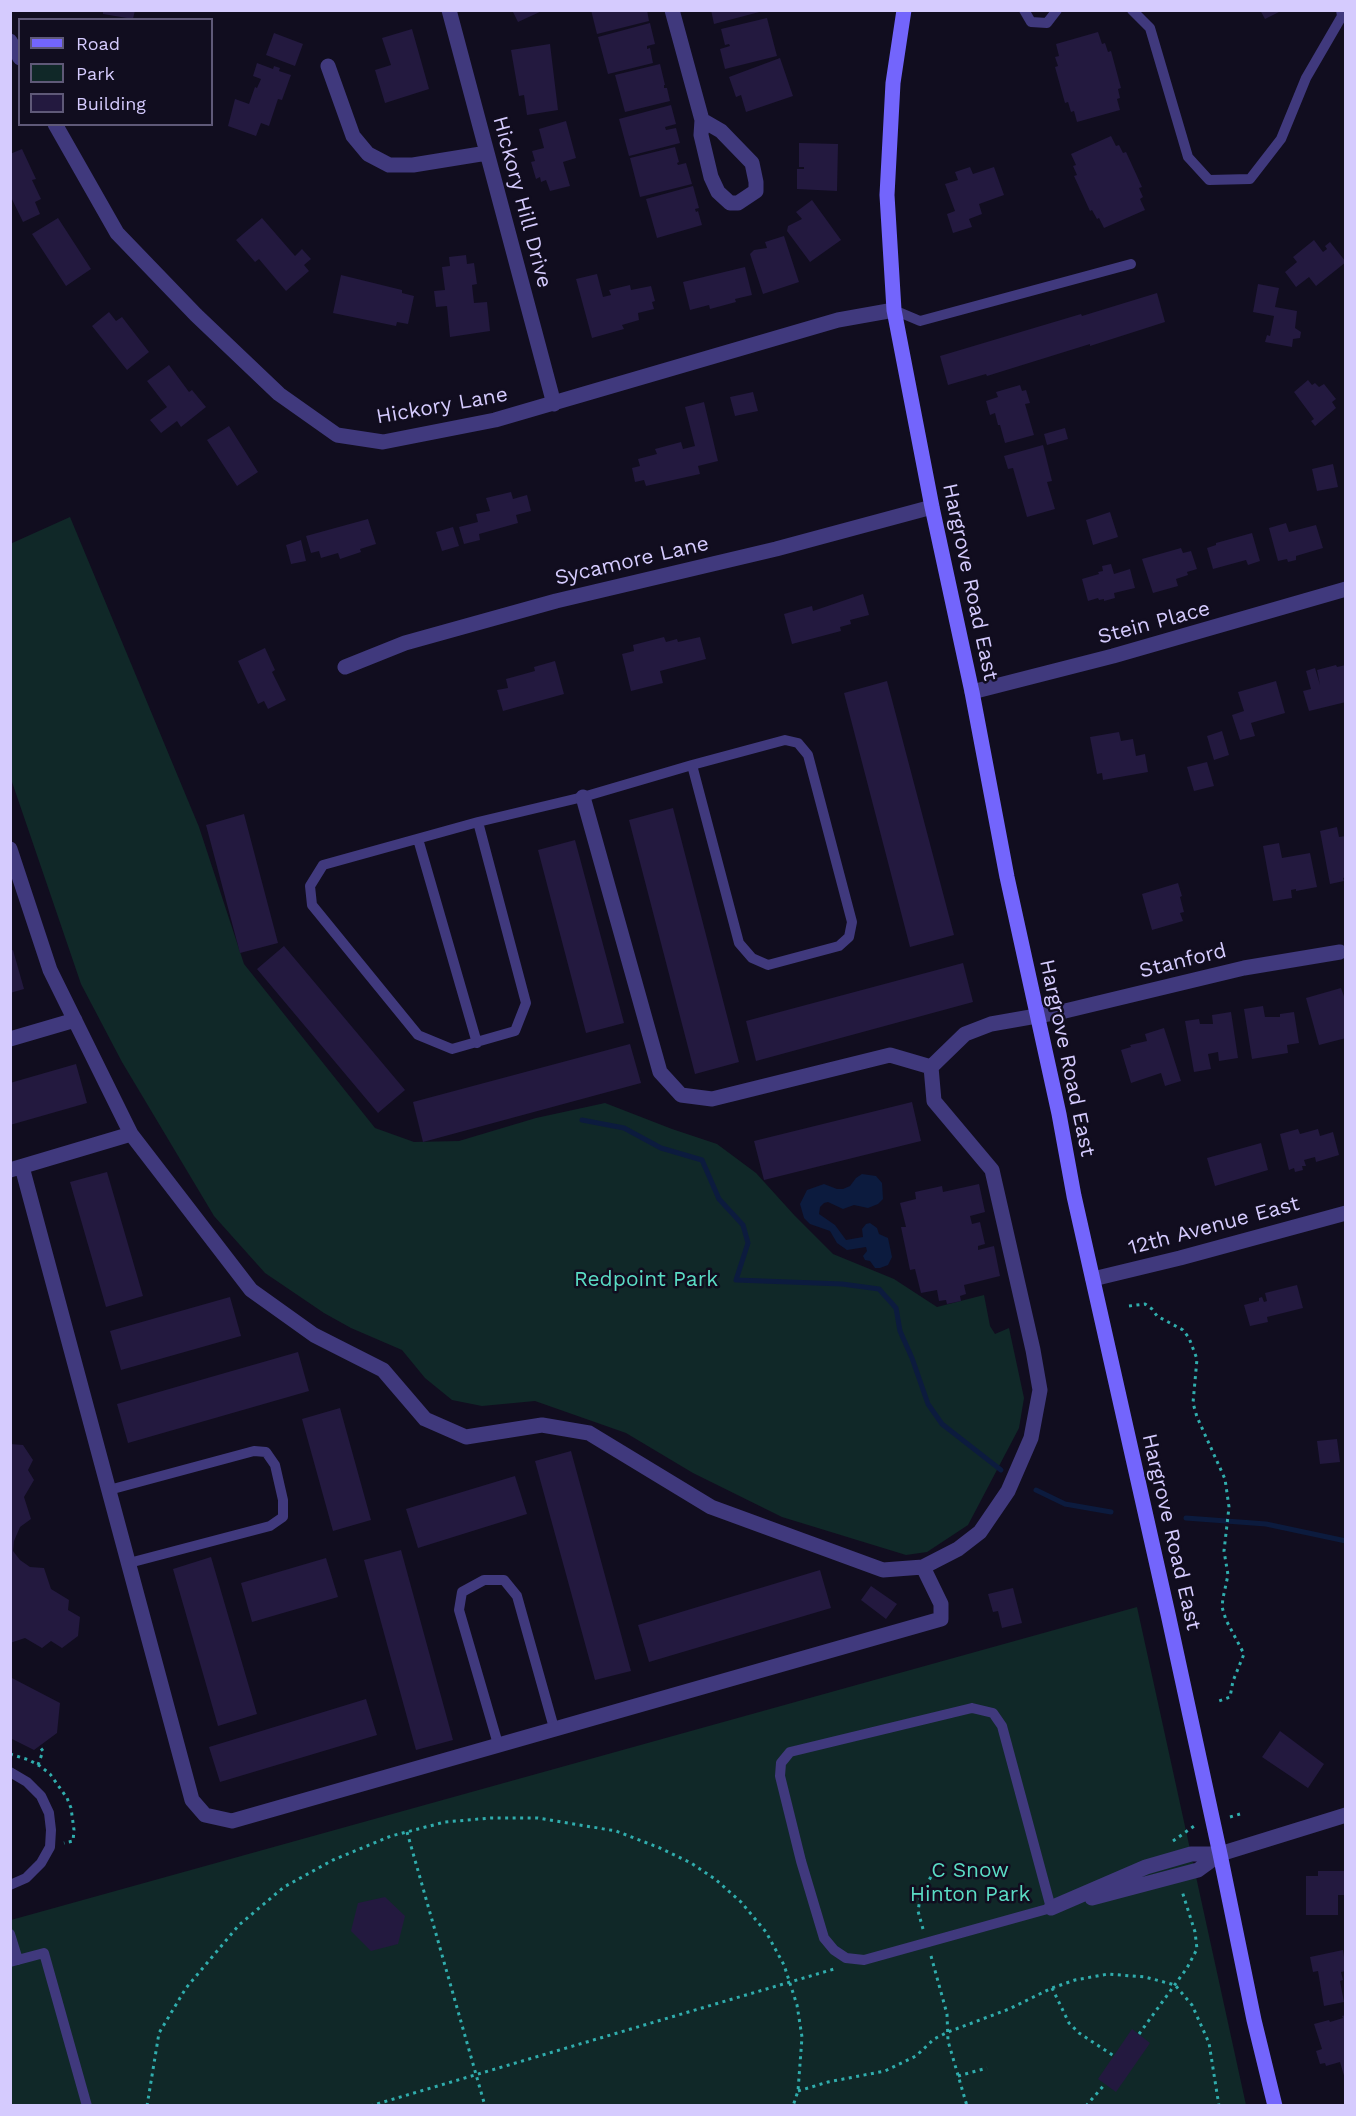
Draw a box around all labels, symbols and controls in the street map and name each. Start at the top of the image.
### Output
legend [18,18,213,126]
text: Road [76,33,120,54]
text: Park [76,63,115,84]
text: Building [76,93,146,114]
street label: Hickory Hill Drive [487,113,557,291]
street label: Hickory Lane [374,382,510,430]
street label: Hargrove Road East [937,481,1003,683]
street label: Sycamore Lane [553,531,711,591]
street label: Stein Place [1095,596,1213,650]
street label: Stanford [1137,938,1229,984]
street label: Hargrove Road East [1034,957,1100,1159]
street label: 12th Avenue East [1126,1191,1302,1261]
park label: Redpoint Park [574,1267,718,1293]
street label: Hargrove Road East [1136,1431,1206,1633]
park label: C Snow Hinton Park [910,1858,1030,1908]

